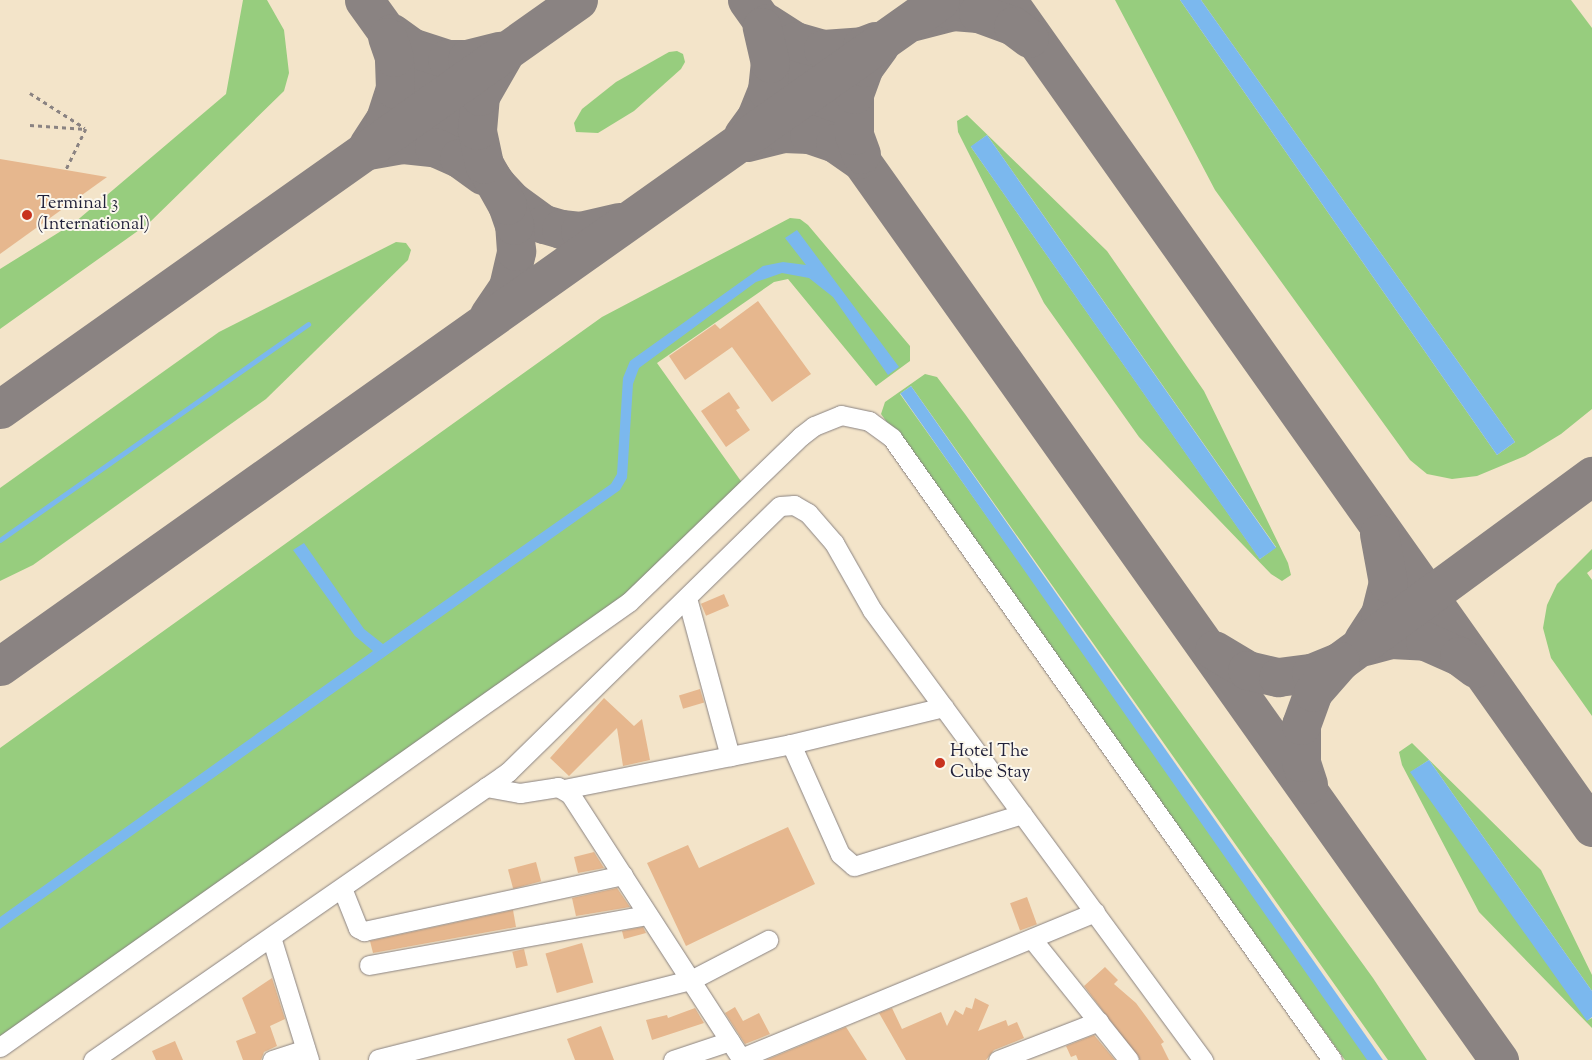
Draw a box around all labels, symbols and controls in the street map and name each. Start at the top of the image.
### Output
place label: Terminal 3 (International) [37,194,150,236]
marker: Terminal 3 (International) [21,209,33,221]
place label: Hotel The Cube Stay [950,742,1030,784]
marker: Hotel The Cube Stay [934,757,946,769]

